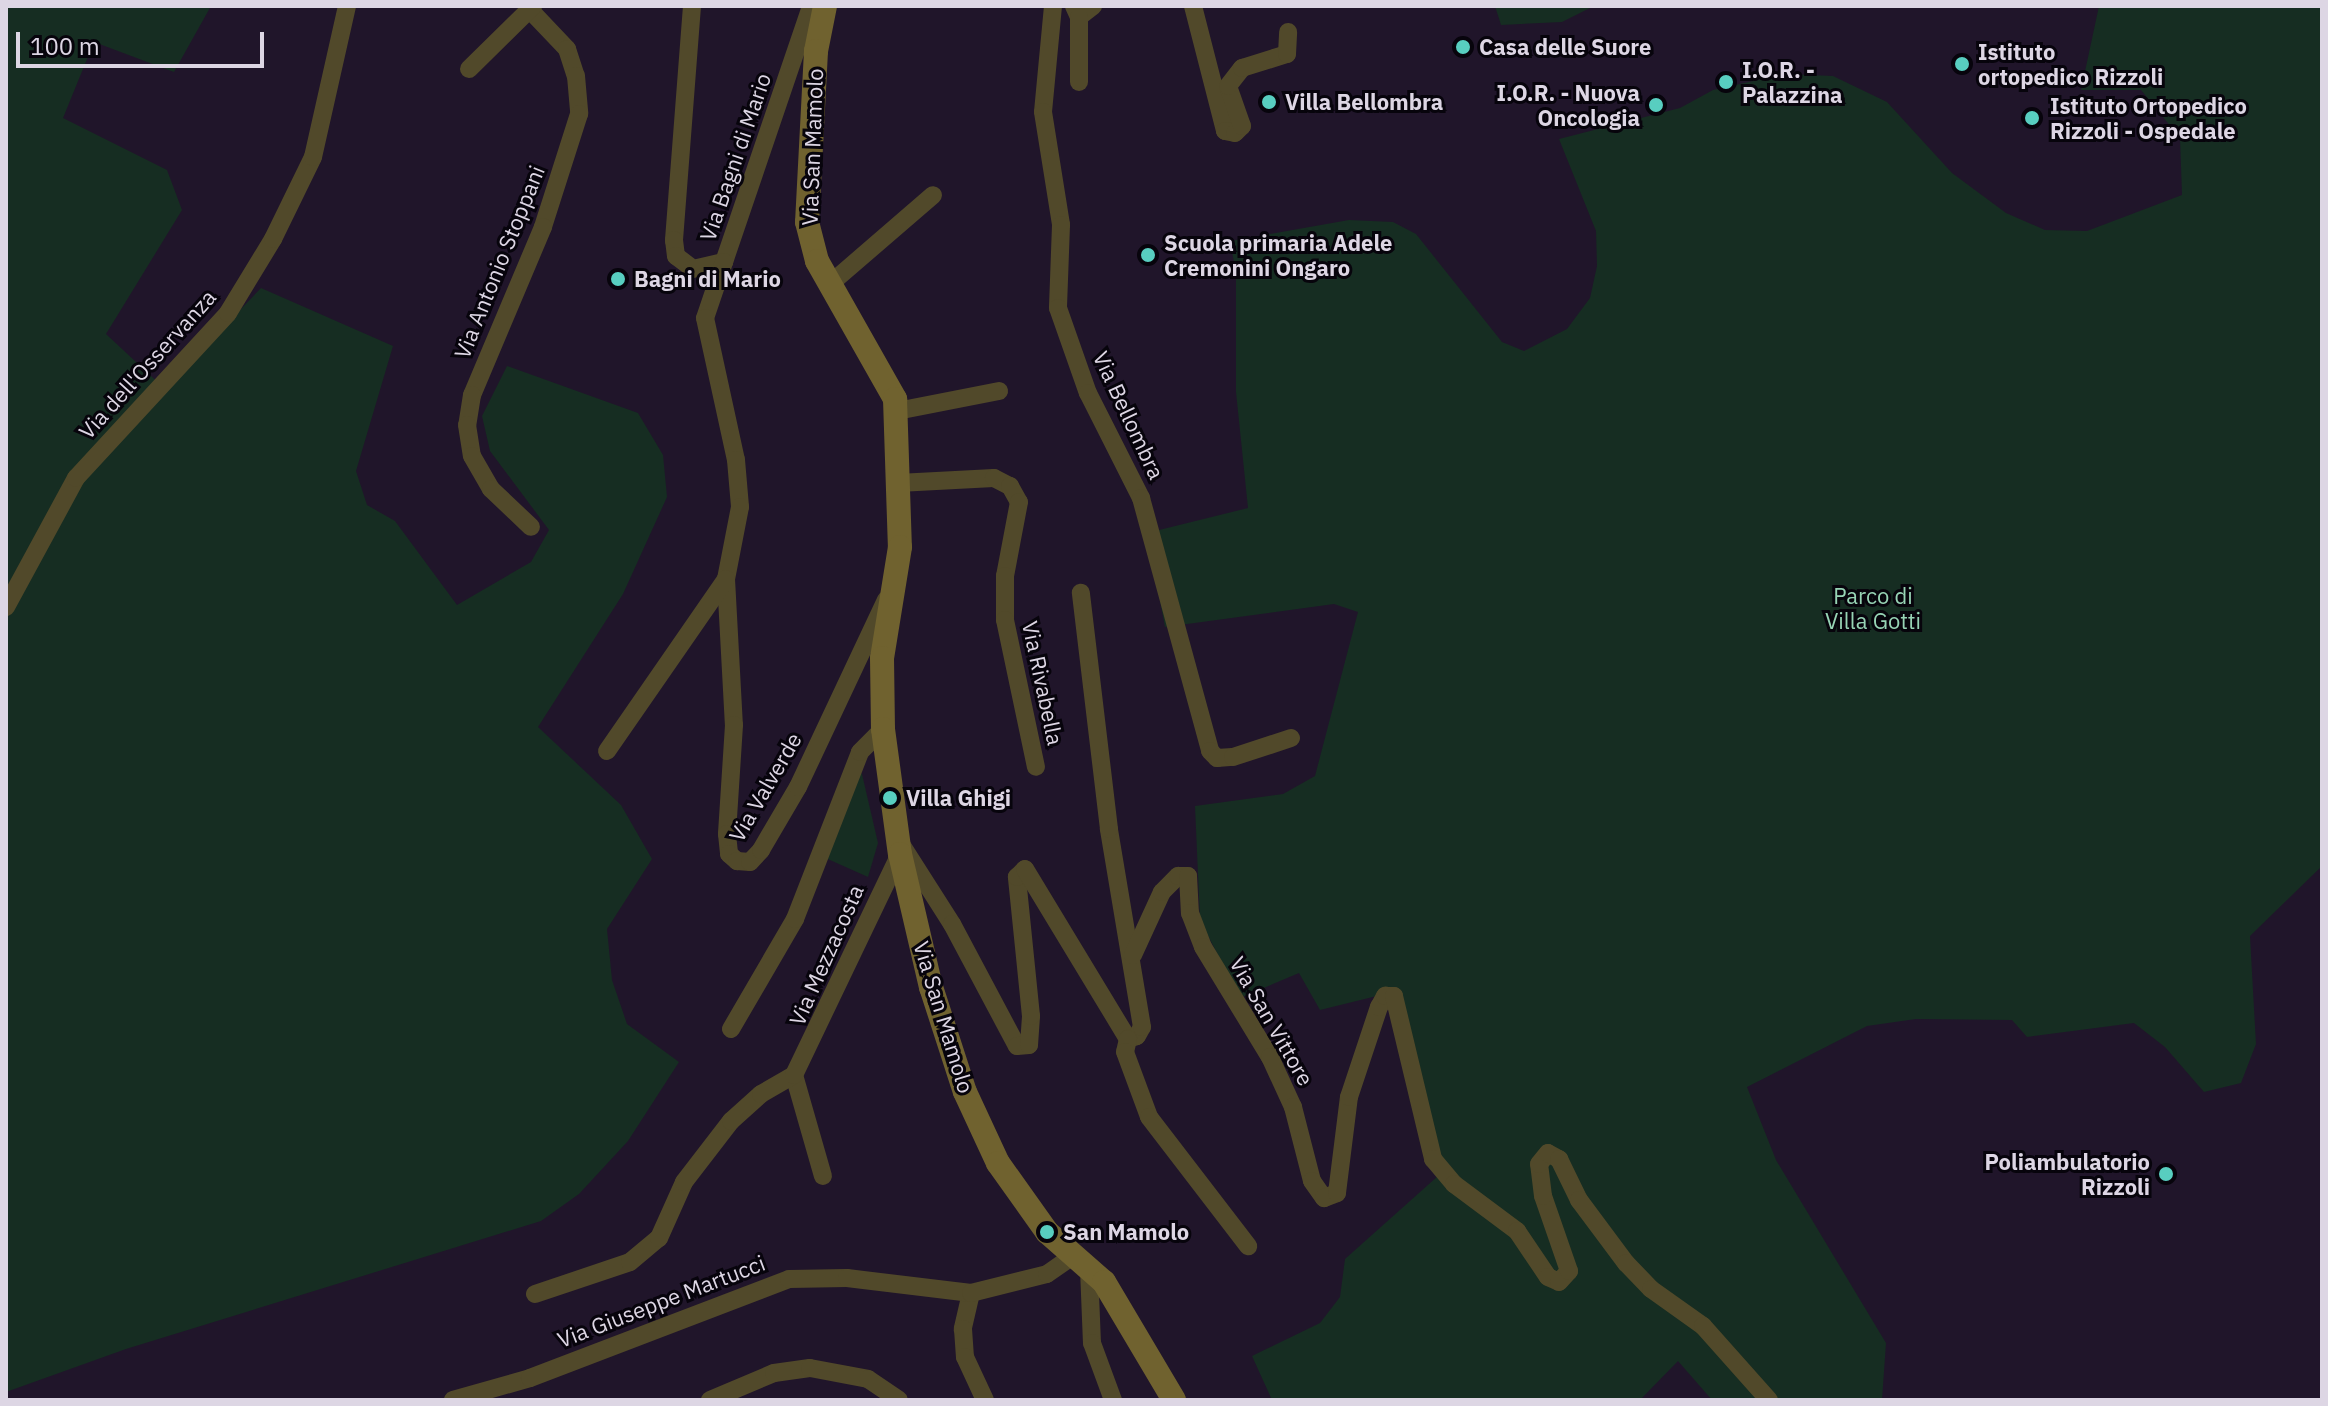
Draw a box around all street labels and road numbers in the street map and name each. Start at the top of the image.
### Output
street label: Via San Mamolo [796,68,828,226]
street label: Via Bagni di Mario [694,70,776,244]
street label: Via Antonio Stoppani [448,162,550,362]
street label: Via dell'Osservanza [73,284,221,444]
street label: Via Bellombra [1088,347,1170,483]
street label: Via Rivabella [1017,619,1069,747]
street label: Via Valverde [723,728,807,846]
street label: Via Mezzacosta [783,881,869,1029]
street label: Via San Mamolo [908,938,980,1096]
street label: Via San Vittore [1224,952,1320,1090]
street label: Via Giuseppe Martucci [553,1249,769,1353]

